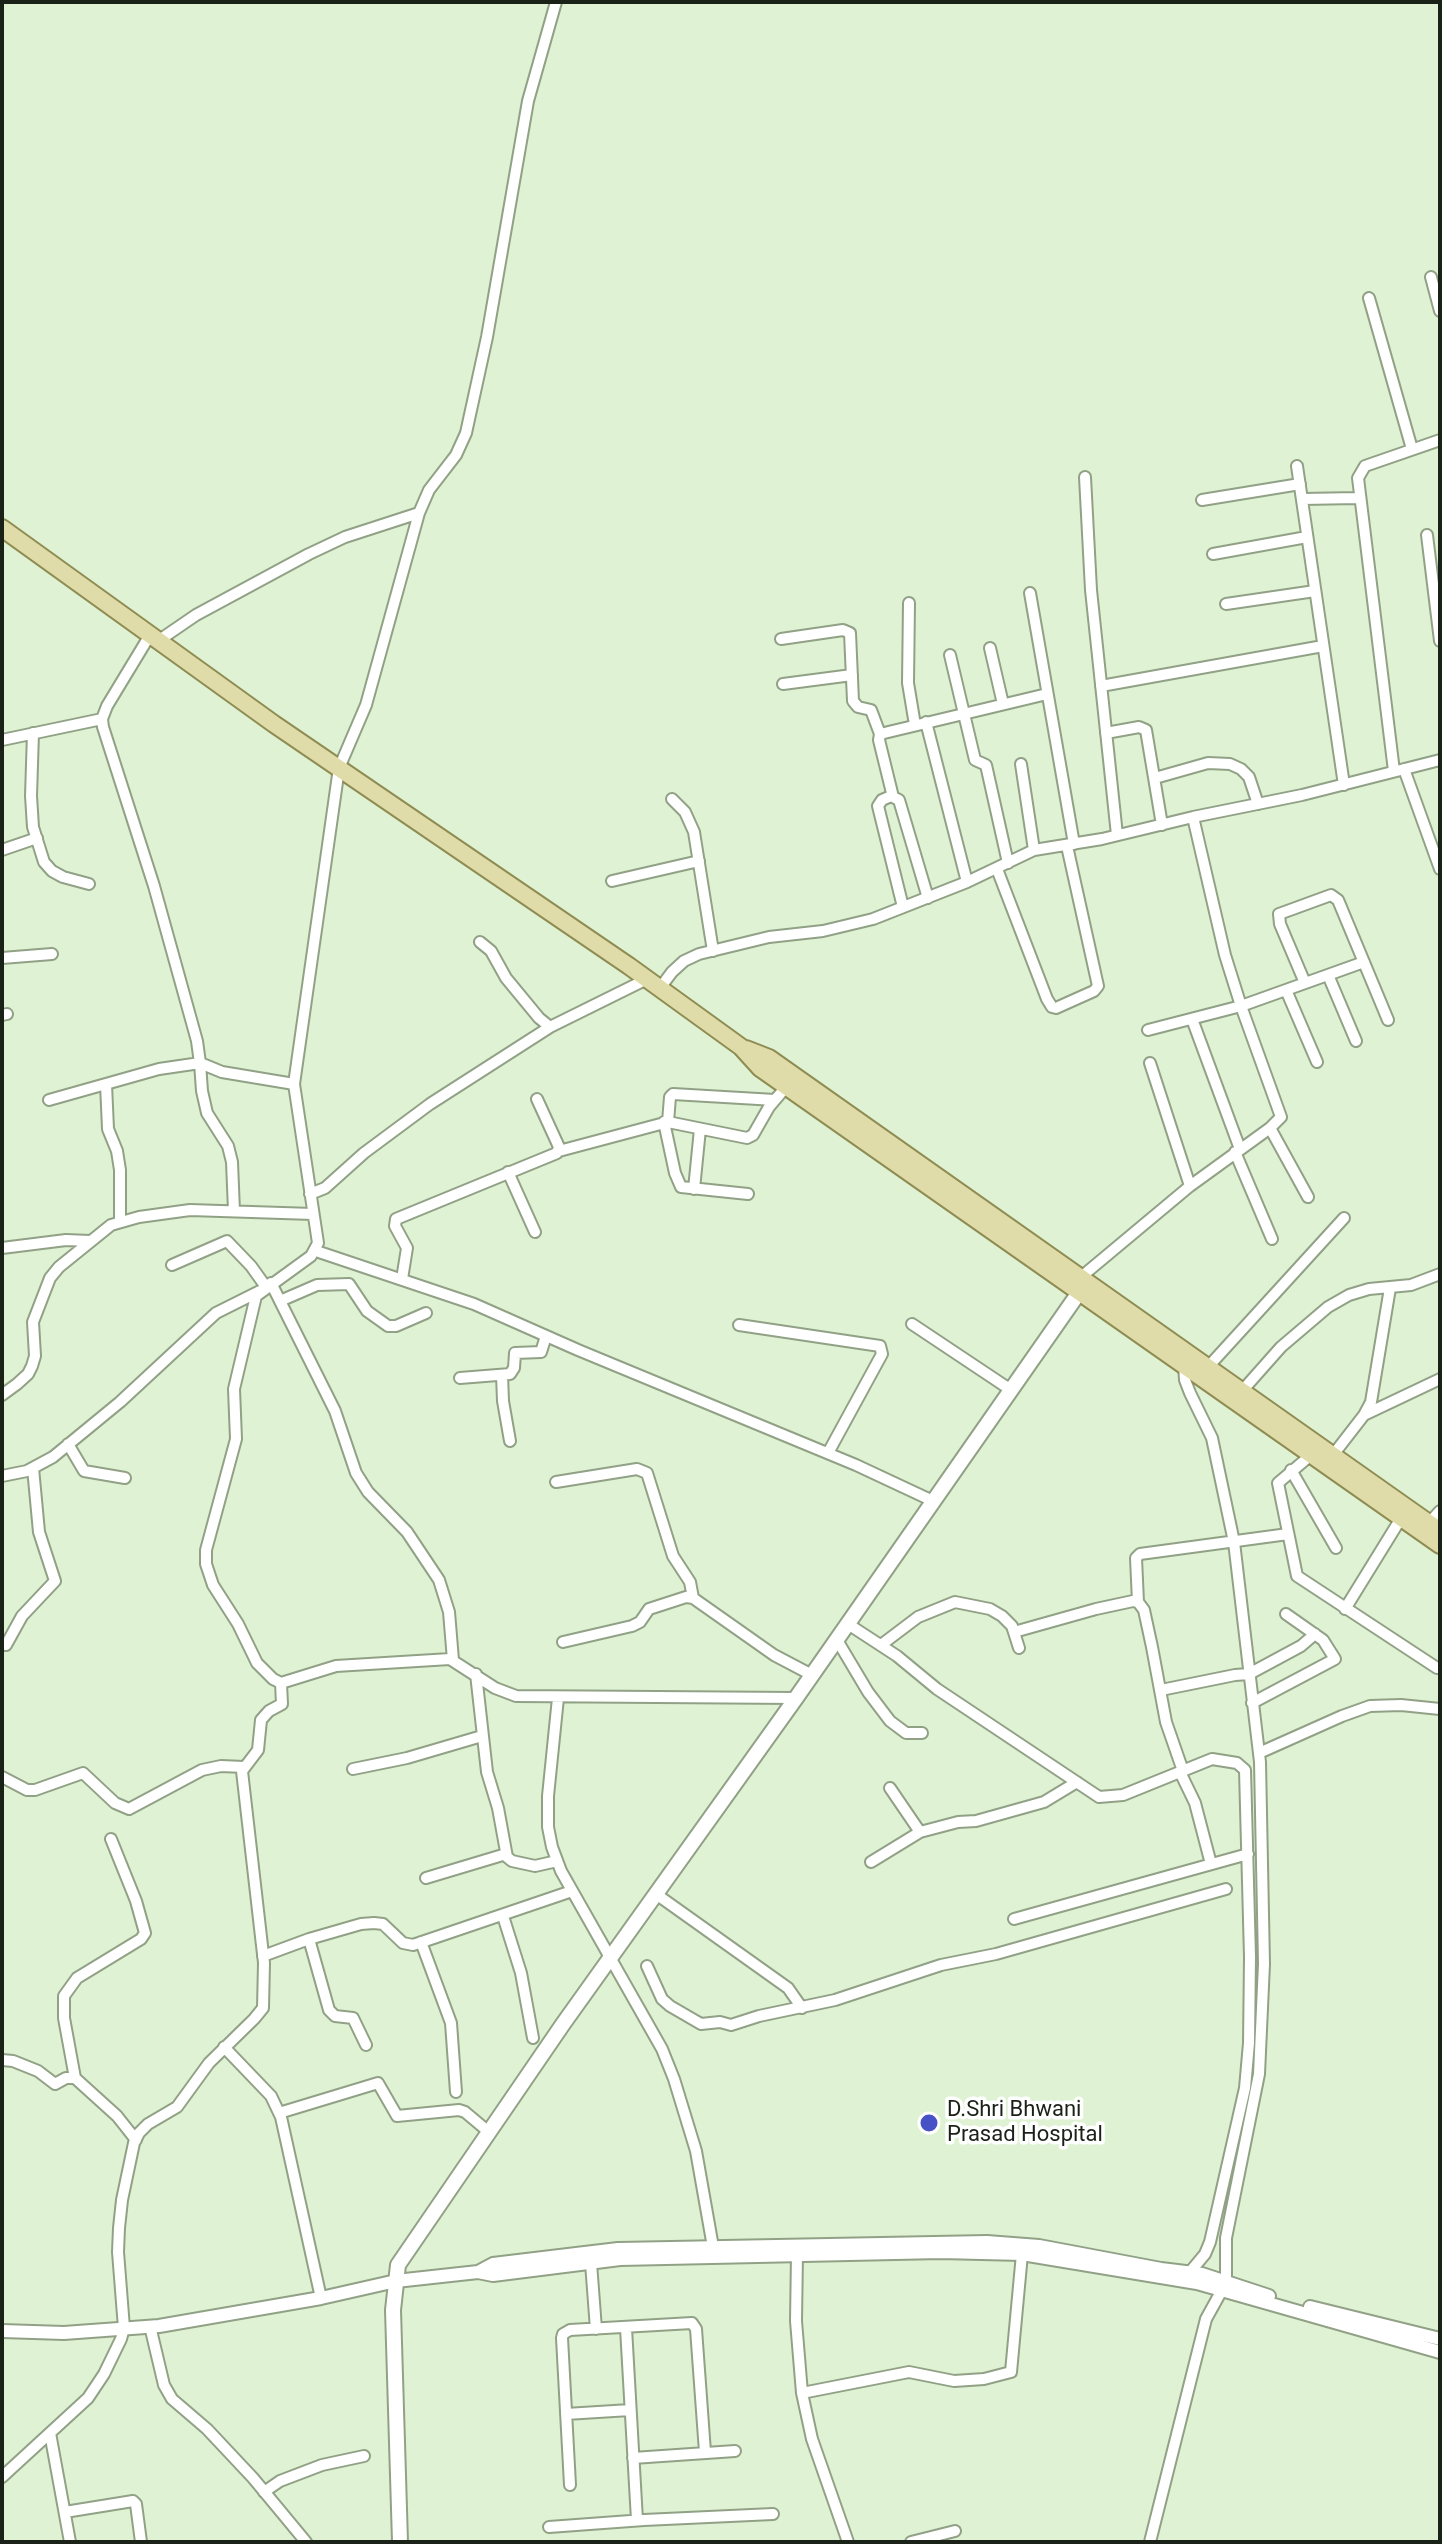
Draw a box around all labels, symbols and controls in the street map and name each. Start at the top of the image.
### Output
place label: D.Shri Bhwani Prasad Hospital [947,2097,1103,2148]
marker: D.Shri Bhwani Prasad Hospital [918,2112,940,2134]

